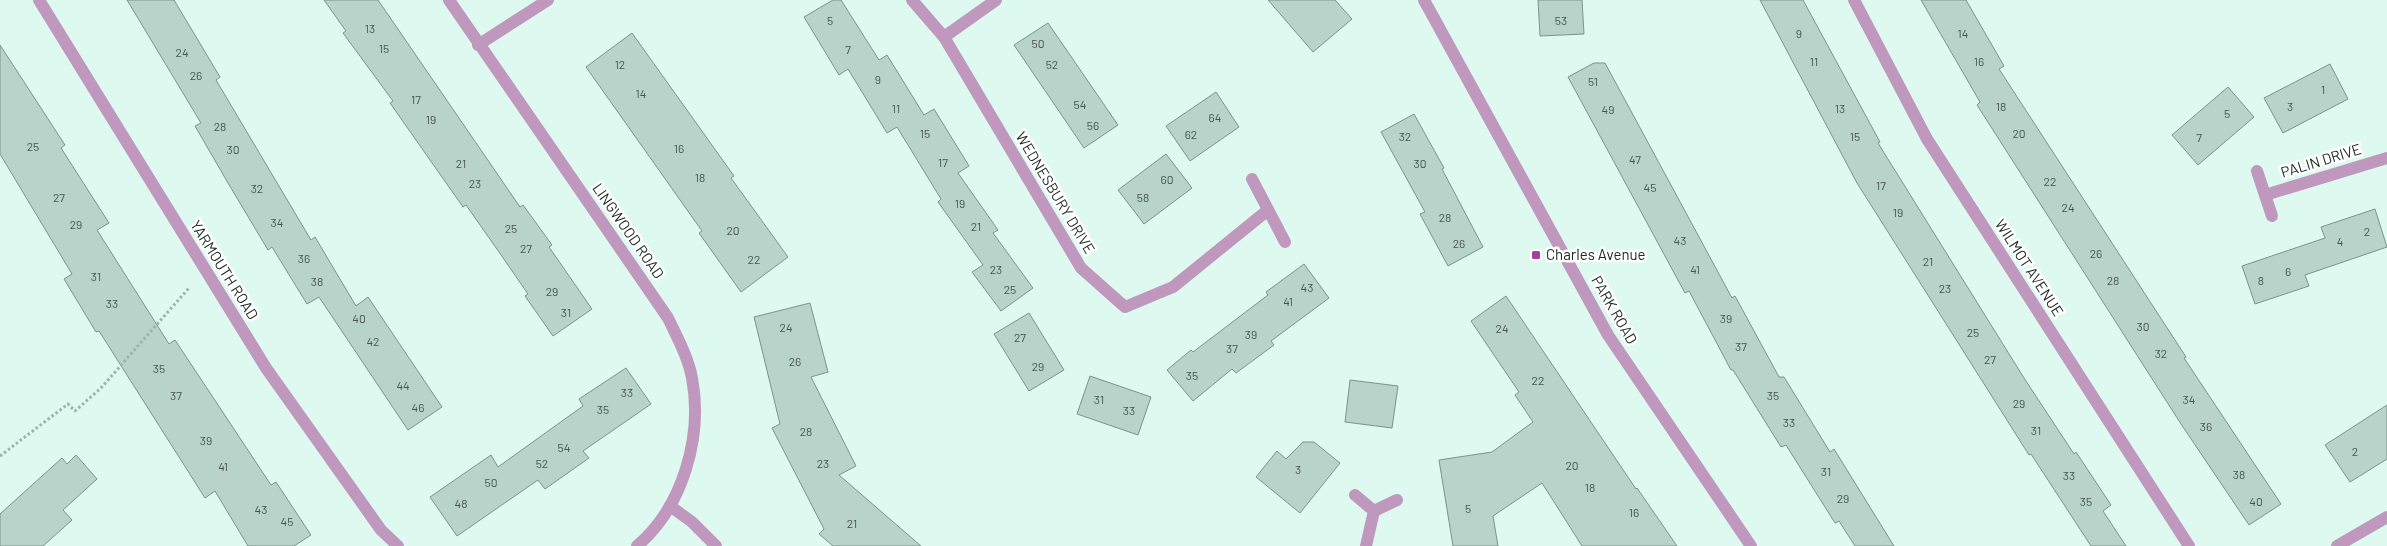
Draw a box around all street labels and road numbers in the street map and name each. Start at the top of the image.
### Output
street label: WEDNESBURY DRIVE [1012,128,1099,257]
street label: PALIN DRIVE [2278,139,2363,181]
street label: LINGWOOD ROAD [589,179,668,282]
street label: WILMOT AVENUE [1992,216,2068,319]
street label: YARMOUTH ROAD [187,217,263,322]
street label: PARK ROAD [1588,272,1642,347]

